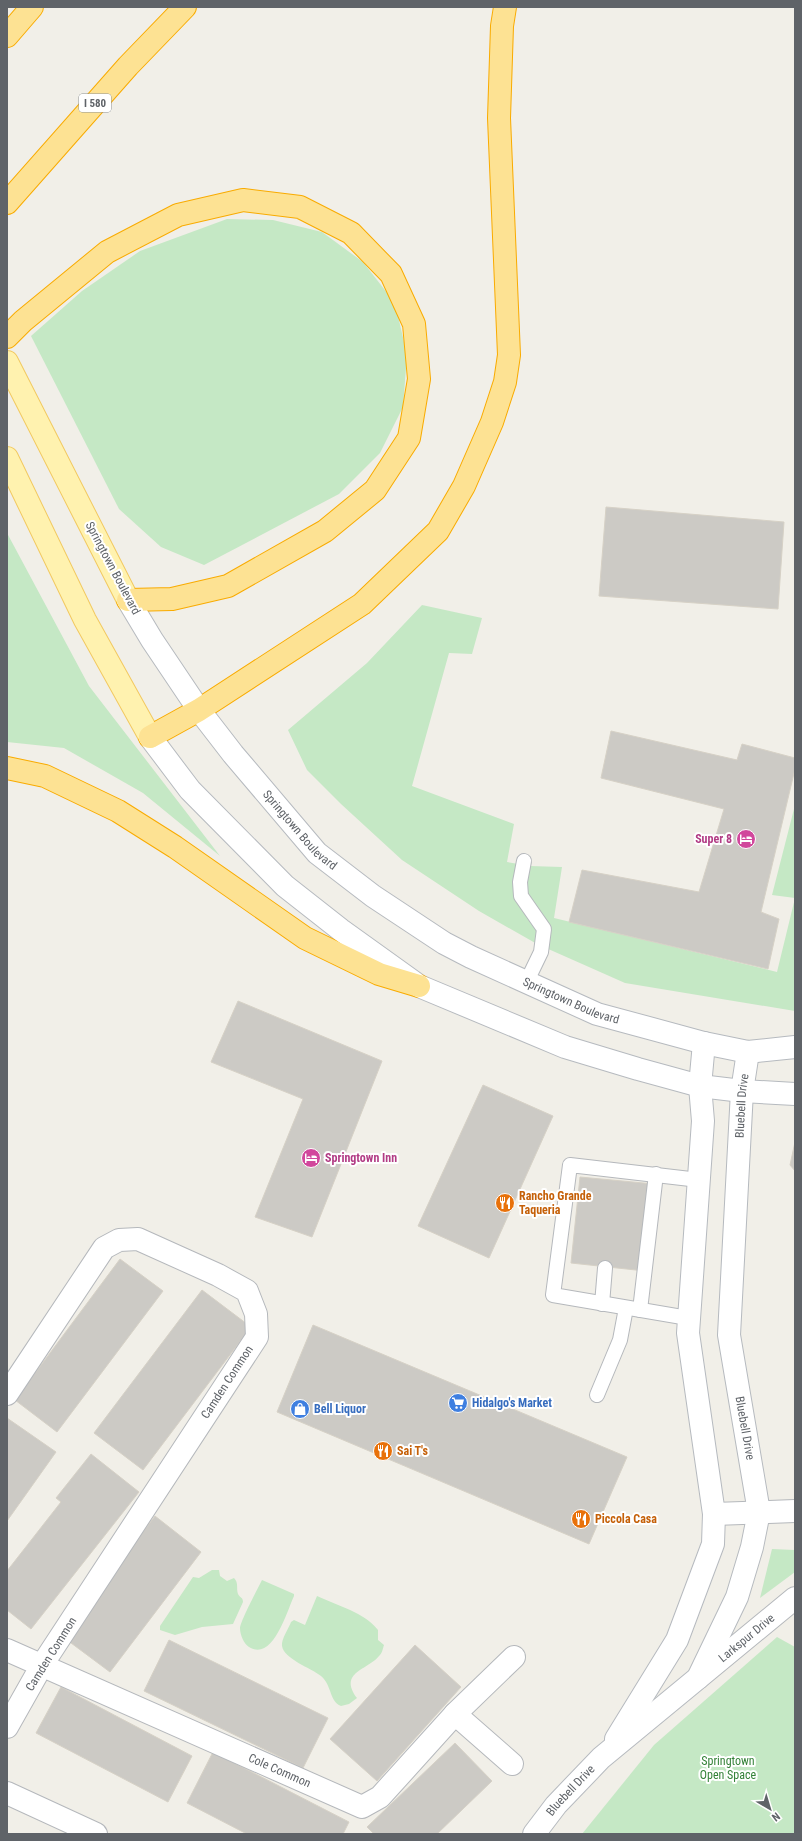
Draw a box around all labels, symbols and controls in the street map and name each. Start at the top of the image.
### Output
road number: I 580 [79,94,111,112]
street label: Springtown Boulevard [83,519,143,617]
street label: Springtown Boulevard [260,787,340,873]
hotel icon: Super 8 [735,828,757,850]
place label: Super 8 [695,832,732,846]
street label: Springtown Boulevard [521,974,621,1027]
street label: Bluebell Drive [733,1072,752,1138]
hotel icon: Springtown Inn [300,1147,322,1169]
place label: Springtown Inn [325,1151,397,1165]
place label: Rancho Grande Taqueria [519,1189,592,1217]
restaurant icon: Rancho Grande Taqueria [494,1192,516,1214]
street label: Camden Common [198,1343,256,1421]
supermarket icon: Hidalgo's Market [447,1392,469,1414]
street label: Bluebell Drive [733,1395,758,1461]
place label: Hidalgo's Market [472,1396,552,1410]
shop icon: Bell Liquor [289,1398,311,1420]
place label: Bell Liquor [314,1402,366,1416]
restaurant icon: Sai T's [372,1440,394,1462]
place label: Sai T's [397,1444,428,1458]
restaurant icon: Piccola Casa [570,1508,592,1530]
place label: Piccola Casa [595,1512,657,1526]
street label: Larkspur Drive [716,1611,778,1665]
street label: Camden Common [23,1614,79,1694]
street label: Cole Common [246,1751,313,1791]
park label: Springtown Open Space [700,1754,757,1782]
street label: Bluebell Drive [543,1762,598,1819]
north arrow [750,1789,790,1829]
text: N [769,1809,783,1824]

